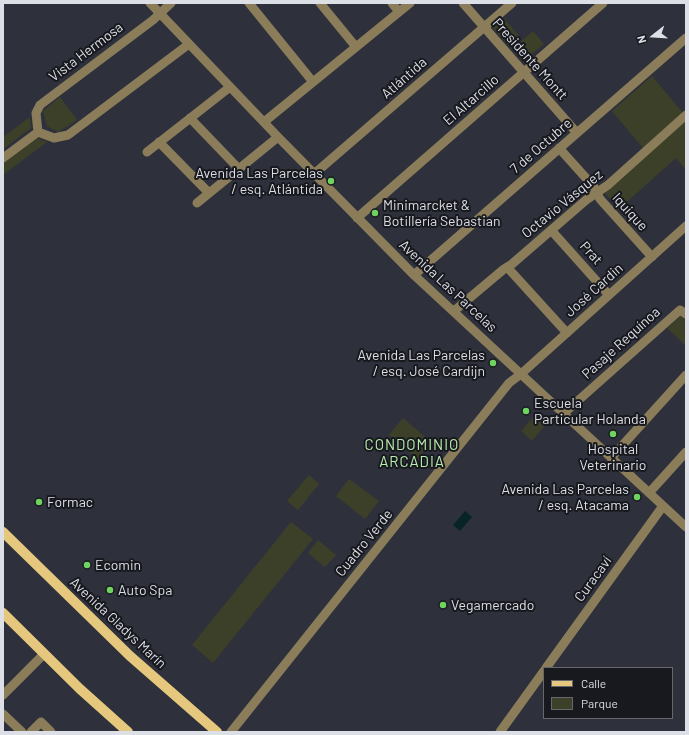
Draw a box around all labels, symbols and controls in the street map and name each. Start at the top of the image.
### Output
street label: Presidente Montt [489,15,571,103]
north arrow [633,16,673,56]
street label: Vista Hermosa [46,19,126,85]
text: N [634,34,648,45]
street label: Atlántida [378,54,430,102]
street label: El Altarcillo [440,71,502,129]
street label: 7 de Octubre [507,115,575,177]
place label: Avenida Las Parcelas / esq. Atlántida [195,165,323,198]
street label: Octavio Vásquez [518,166,606,242]
marker: Avenida Las Parcelas / esq. Atlántida [326,176,336,186]
street label: Iquique [609,190,651,234]
place label: Minimarcket & Botillería Sebastian [383,197,500,230]
marker: Minimarcket & Botillería Sebastian [370,208,380,218]
street label: Avenida Las Parcelas [396,236,500,336]
street label: Prat [576,238,606,268]
street label: José Cardin [562,260,626,320]
street label: Pasaje Requínoa [578,304,664,382]
place label: Avenida Las Parcelas / esq. José Cardijn [357,347,485,380]
marker: Avenida Las Parcelas / esq. José Cardijn [488,358,498,368]
place label: Escuela Particular Holanda [534,395,646,428]
marker: Escuela Particular Holanda [521,406,531,416]
marker: Hospital Veterinario [608,429,618,439]
district label: CONDOMINIO ARCADIA [365,436,459,471]
place label: Hospital Veterinario [580,441,646,474]
place label: Avenida Las Parcelas / esq. Atacama [501,481,629,514]
marker: Avenida Las Parcelas / esq. Atacama [632,492,642,502]
place label: Formac [47,494,93,510]
marker: Formac [34,497,44,507]
street label: Cuadro Verde [332,506,396,580]
street label: Curacaví [571,553,615,605]
place label: Ecomin [95,557,141,573]
marker: Ecomin [82,560,92,570]
street label: Avenida Gladys Marín [66,574,170,672]
place label: Auto Spa [118,582,172,598]
marker: Auto Spa [105,585,115,595]
place label: Vegamercado [451,597,534,613]
marker: Vegamercado [438,600,448,610]
legend [543,667,673,719]
text: Calle [581,676,606,690]
text: Parque [581,696,618,710]

